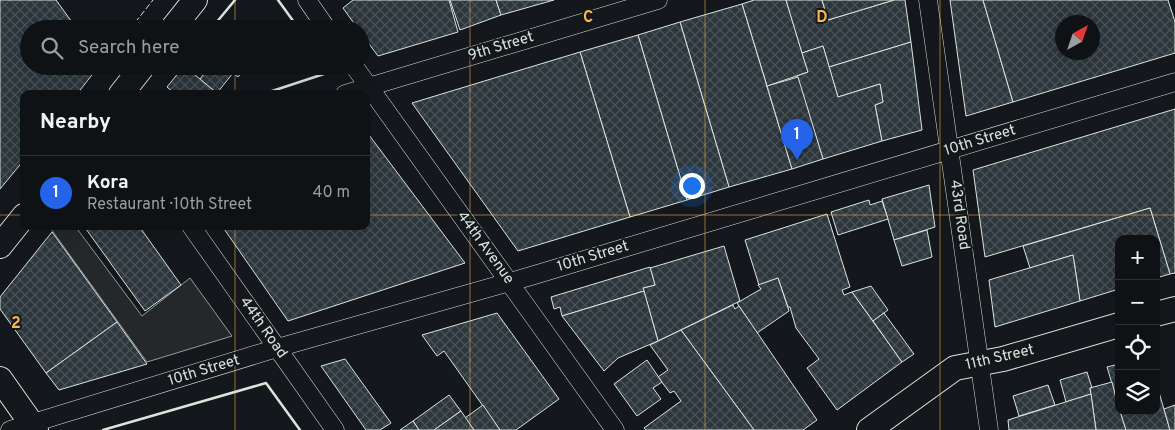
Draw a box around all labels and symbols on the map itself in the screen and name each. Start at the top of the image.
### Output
text: C [583,8,593,28]
text: D [816,8,828,28]
north arrow [1055,15,1100,60]
street label: 9th Street [466,28,536,66]
pin: 1 [781,119,813,160]
street label: 10th Street [942,121,1018,161]
your location [679,173,705,199]
street label: 43rd Road [945,179,973,251]
street label: 44th Avenue [452,208,518,288]
street label: 10th Street [555,237,631,277]
street label: 44th Road [235,294,291,362]
text: 2 [11,314,21,334]
street label: 11th Street [964,341,1036,375]
street label: 10th Street [166,351,242,391]

